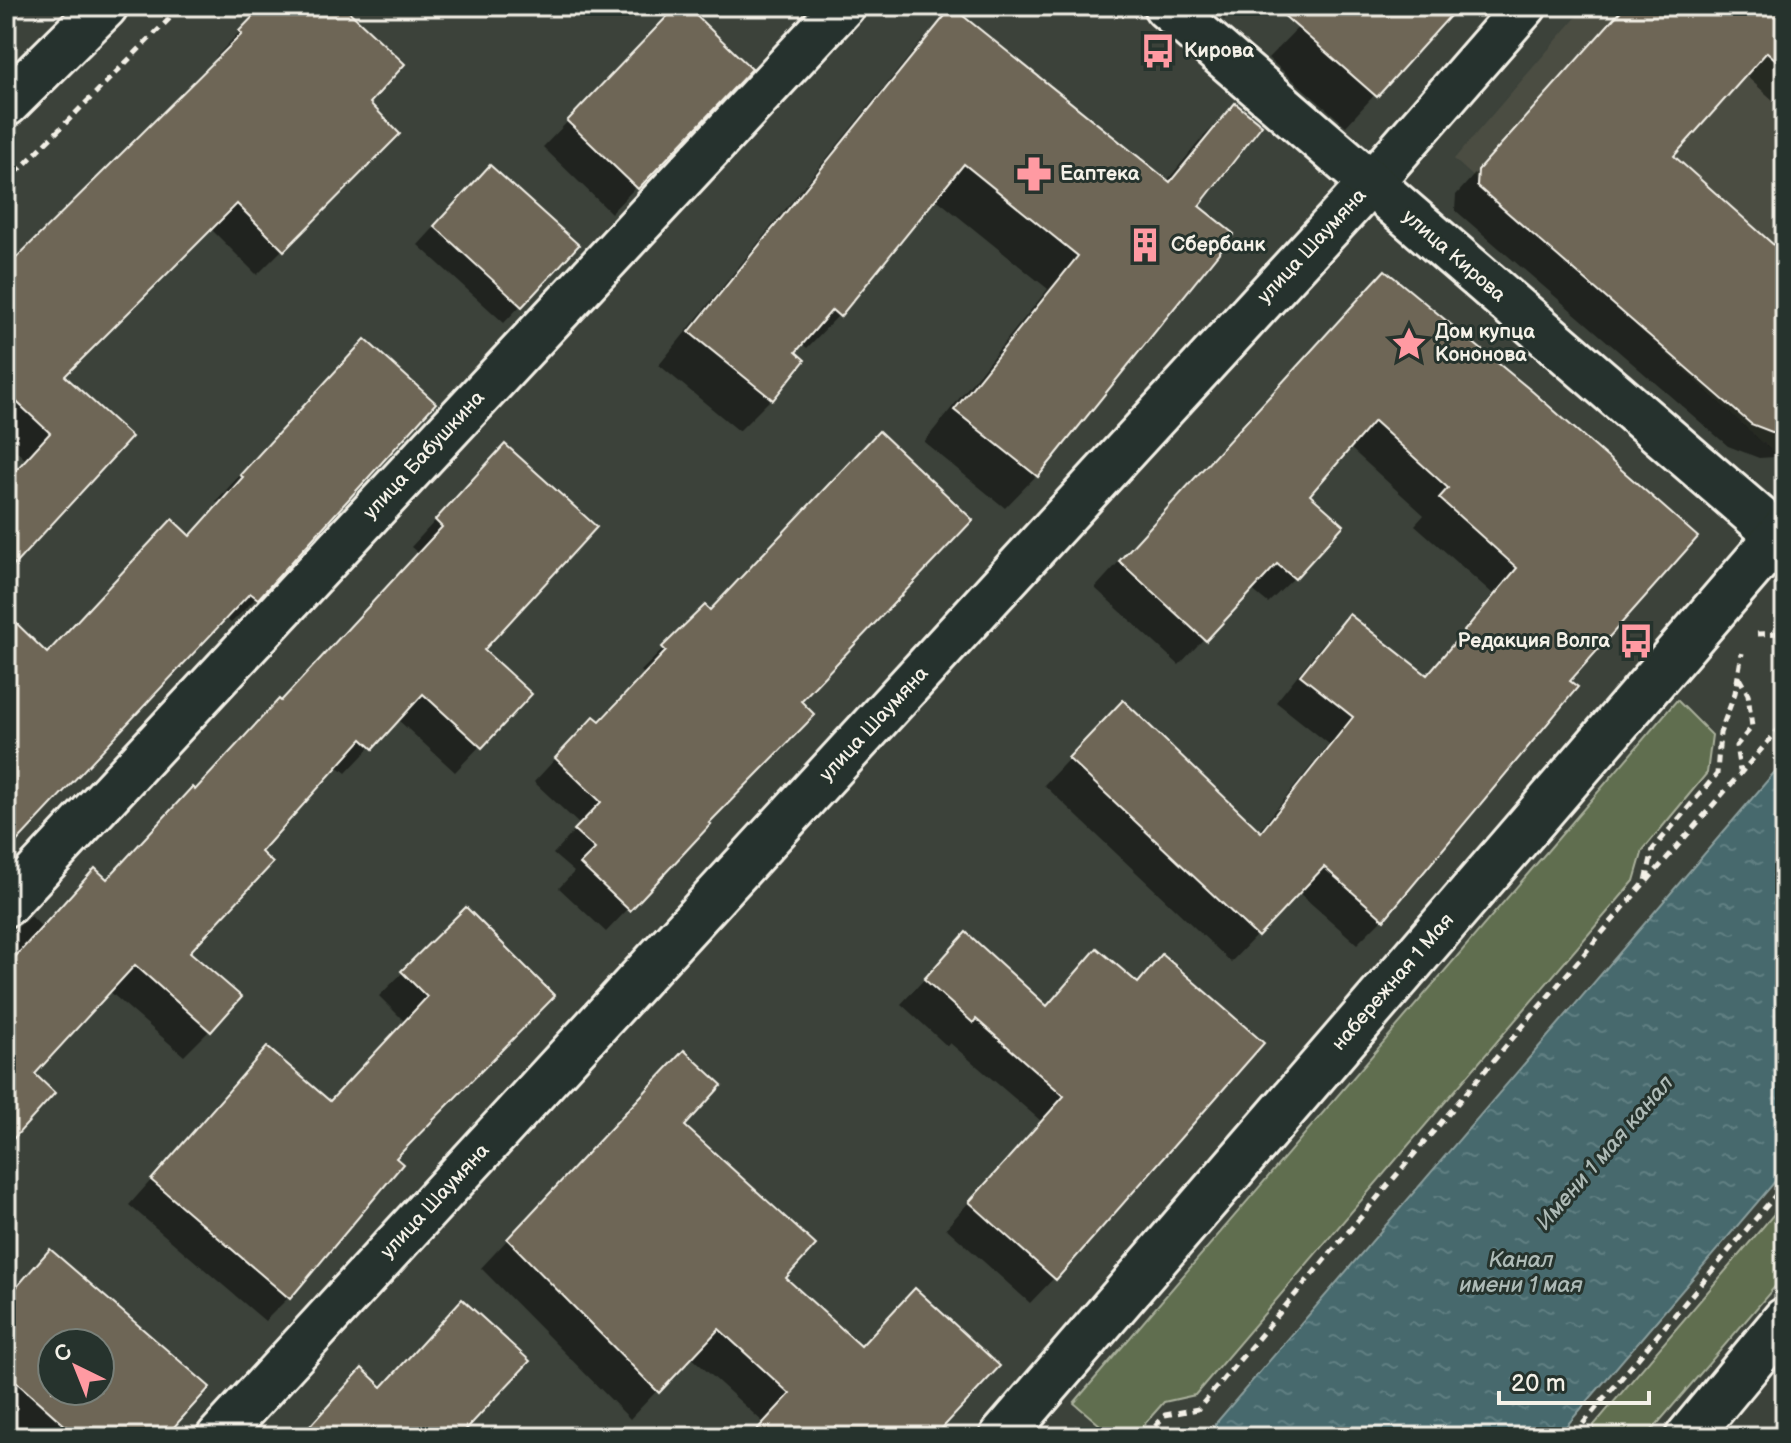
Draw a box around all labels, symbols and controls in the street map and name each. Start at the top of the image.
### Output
bus stop icon: Кирова [1139,32,1177,70]
place label: Кирова [1184,39,1254,63]
pharmacy icon: Еаптека [1015,155,1053,193]
place label: Еаптека [1060,162,1140,186]
street label: улица Шаумяна [1253,183,1372,309]
street label: улица Кирова [1398,205,1511,307]
building icon: Сбербанк [1126,226,1164,264]
place label: Сбербанк [1171,233,1265,257]
place label: Дом купца Кононова [1435,320,1535,367]
place icon: Дом купца Кононова [1390,325,1428,363]
street label: улица Бабушкина [358,386,490,524]
bus stop icon: Редакция Волга [1617,622,1655,660]
place label: Редакция Волга [1458,629,1610,653]
street label: улица Шаумяна [815,661,934,787]
street label: набережная 1 Мая [1327,908,1459,1056]
water label: Имени 1 мая канал [1530,1070,1680,1236]
street label: улица Шаумяна [376,1138,495,1264]
water label: Канал имени 1 мая [1459,1247,1583,1299]
north arrow [36,1327,116,1407]
text: С [49,1338,78,1369]
scale bar [1499,1355,1649,1405]
text: 20 m [1511,1369,1566,1398]

